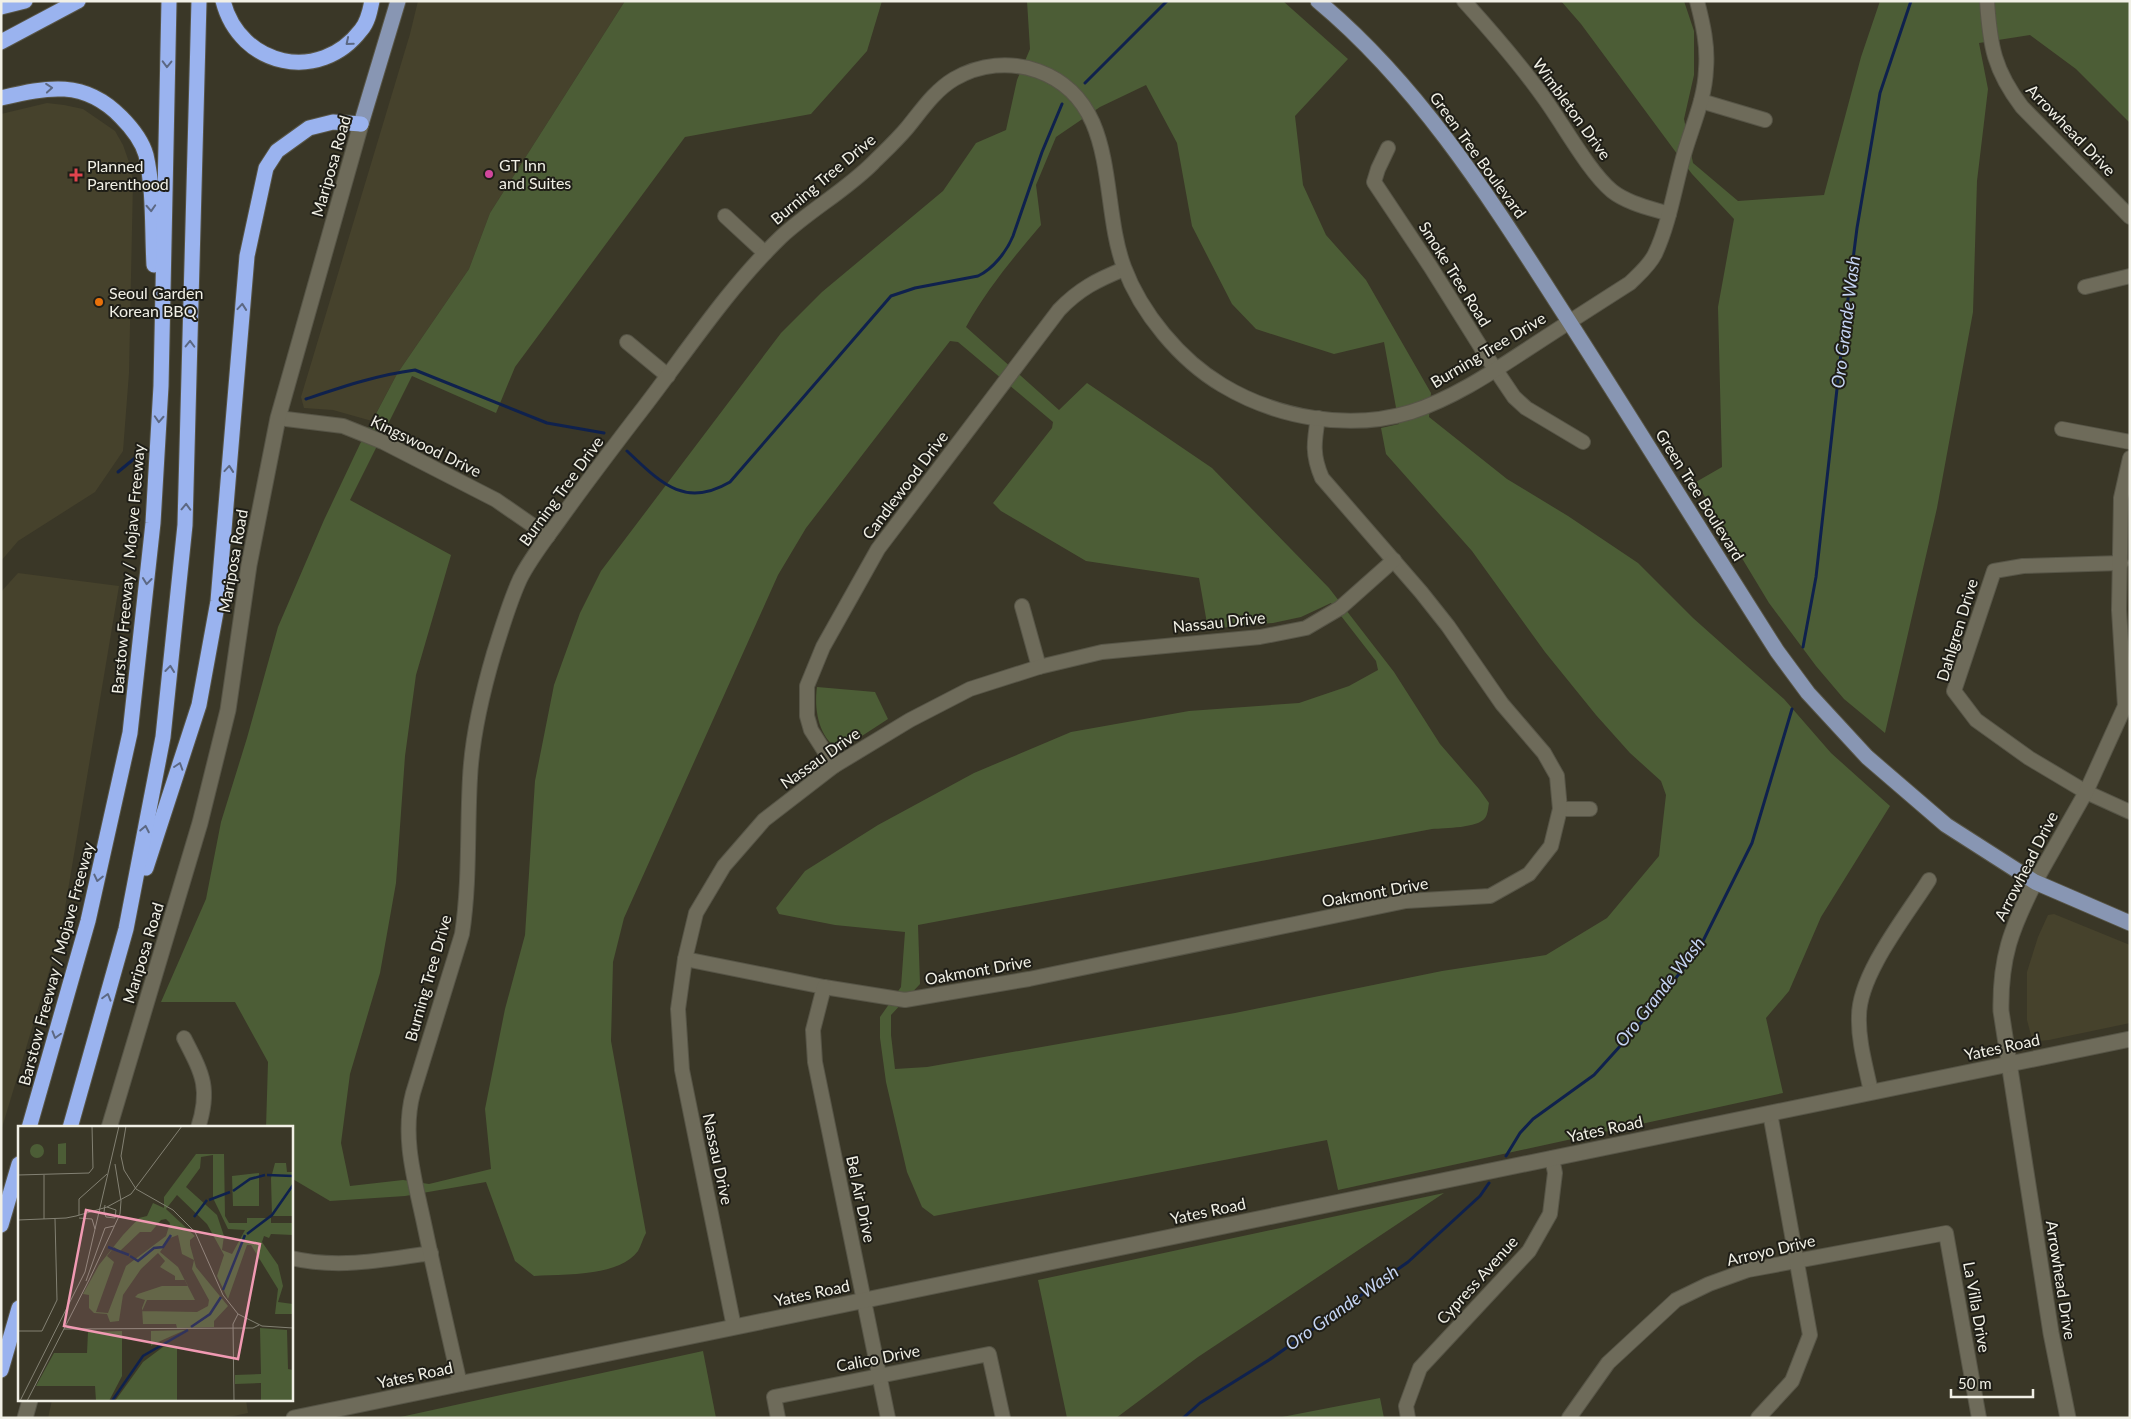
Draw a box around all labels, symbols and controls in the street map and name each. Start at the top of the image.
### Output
one-way arrow [345,37,354,46]
street label: Wimbleton Drive [1529,54,1616,163]
one-way arrow [162,60,172,68]
street label: Arrowhead Drive [2023,80,2120,179]
one-way arrow [45,83,53,94]
street label: Green Tree Boulevard [1426,88,1531,222]
street label: Mariposa Road [307,113,354,219]
street label: Burning Tree Drive [766,129,879,228]
place label: GT Inn and Suites [499,155,571,192]
place label: Planned Parenthood [87,156,169,193]
marker: Planned Parenthood [69,168,83,182]
marker: GT Inn and Suites [483,168,495,180]
one-way arrow [146,205,157,213]
street label: Smoke Tree Road [1416,218,1495,330]
water label: Oro Grande Wash [1826,254,1864,389]
place label: Seoul Garden Korean BBQ [109,283,203,320]
marker: Seoul Garden Korean BBQ [93,296,105,308]
one-way arrow [237,302,248,310]
street label: Burning Tree Drive [1427,308,1549,391]
one-way arrow [185,340,195,348]
street label: Kingswood Drive [368,411,485,480]
one-way arrow [154,415,165,423]
street label: Green Tree Boulevard [1652,425,1749,564]
street label: Candlewood Drive [858,427,951,543]
street label: Burning Tree Drive [514,432,607,549]
street label: Barstow Freeway / Mojave Freeway [107,442,148,695]
one-way arrow [223,464,234,472]
one-way arrow [180,503,191,511]
street label: Mariposa Road [214,508,251,614]
street label: Dahlgren Drive [1932,576,1981,683]
one-way arrow [142,577,153,585]
street label: Nassau Drive [1172,607,1266,636]
one-way arrow [164,664,175,672]
street label: Nassau Drive [776,723,863,792]
one-way arrow [174,762,184,770]
street label: Arrowhead Drive [1990,808,2061,924]
one-way arrow [140,825,150,833]
street label: Barstow Freeway / Mojave Freeway [14,839,97,1088]
street label: Oakmont Drive [1320,873,1430,910]
one-way arrow [93,874,104,883]
street label: Mariposa Road [118,900,167,1006]
street label: Burning Tree Drive [400,912,455,1043]
water label: Oro Grande Wash [1609,932,1709,1051]
street label: Oakmont Drive [923,951,1033,988]
one-way arrow [101,992,112,1001]
street label: Yates Road [1962,1029,2041,1064]
one-way arrow [51,1031,61,1039]
street label: Nassau Drive [700,1111,737,1206]
street label: Yates Road [1565,1111,1644,1146]
inset map [18,1126,292,1402]
street label: Bel Air Drive [843,1154,880,1244]
street label: Yates Road [1168,1193,1247,1228]
street label: Arrowhead Drive [2043,1219,2080,1341]
street label: Arroyo Drive [1725,1230,1817,1269]
street label: Cypress Avenue [1432,1232,1521,1328]
water label: Oro Grande Wash [1280,1260,1402,1354]
street label: La Villa Drive [1960,1260,1995,1354]
street label: Yates Road [772,1275,851,1310]
street label: Calico Drive [834,1340,921,1375]
street label: Yates Road [375,1357,454,1392]
scale bar [1951,1366,2034,1398]
text: 50 m [1958,1374,1992,1392]

